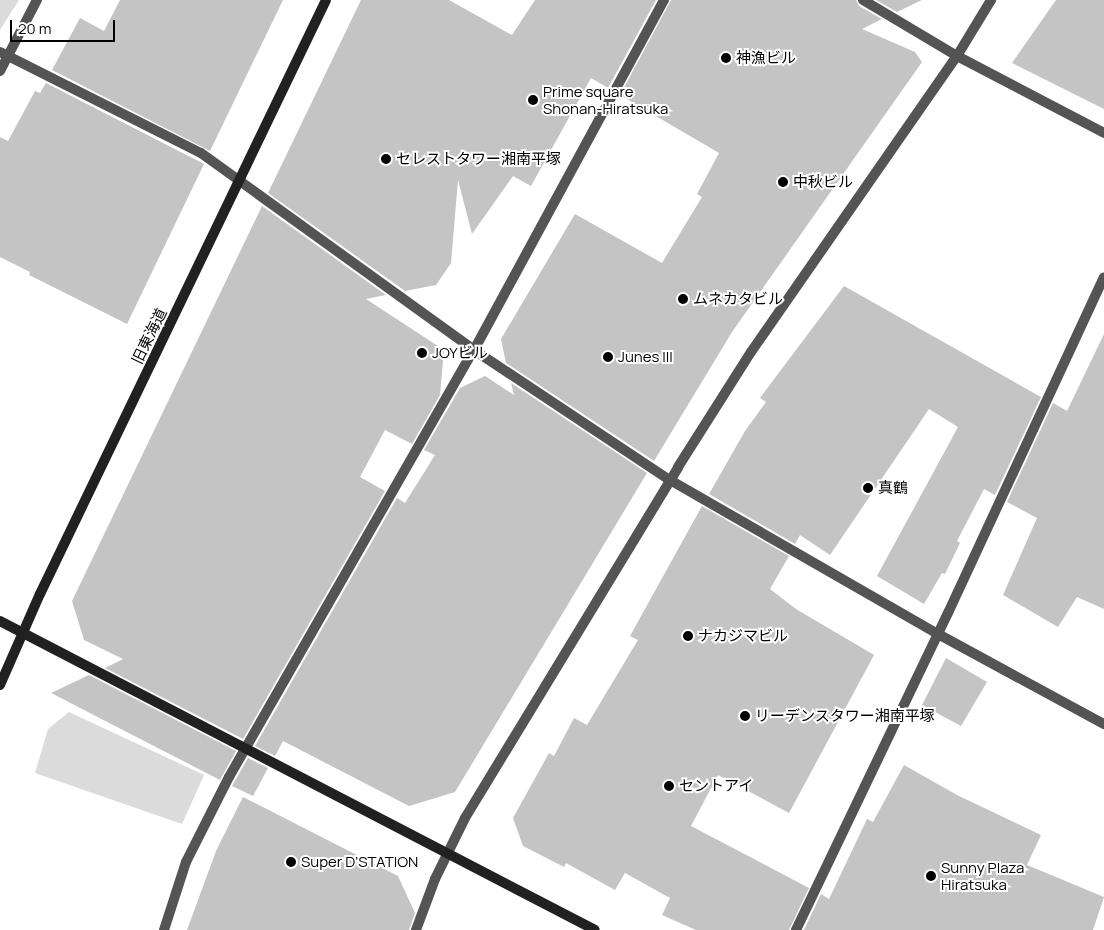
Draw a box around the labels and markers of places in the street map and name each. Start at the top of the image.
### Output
place label: 神漁ビル [736,49,796,67]
marker: 神漁ビル [720,52,732,64]
place label: Prime square Shonan-Hiratsuka [543,82,668,117]
marker: Prime square Shonan-Hiratsuka [527,94,539,106]
place label: セレストタワー湘南平塚 [396,150,561,168]
marker: セレストタワー湘南平塚 [380,153,392,165]
place label: 中秋ビル [793,173,853,191]
marker: 中秋ビル [777,176,789,188]
place label: ムネカタビル [693,290,783,308]
marker: ムネカタビル [677,293,689,305]
place label: JOYビル [432,344,488,362]
marker: JOYビル [416,347,428,359]
place label: Junes III [618,348,673,366]
marker: Junes III [602,351,614,363]
place label: 真鶴 [878,479,908,497]
marker: 真鶴 [862,482,874,494]
place label: ナカジマビル [698,627,788,645]
marker: ナカジマビル [682,630,694,642]
place label: リーデンスタワー湘南平塚 [755,707,935,725]
marker: リーデンスタワー湘南平塚 [739,710,751,722]
place label: セントアイ [679,777,754,795]
marker: セントアイ [663,780,675,792]
place label: Super D'STATION [301,853,418,871]
marker: Super D'STATION [285,856,297,868]
place label: Sunny Plaza Hiratsuka [941,858,1024,893]
marker: Sunny Plaza Hiratsuka [925,870,937,882]

